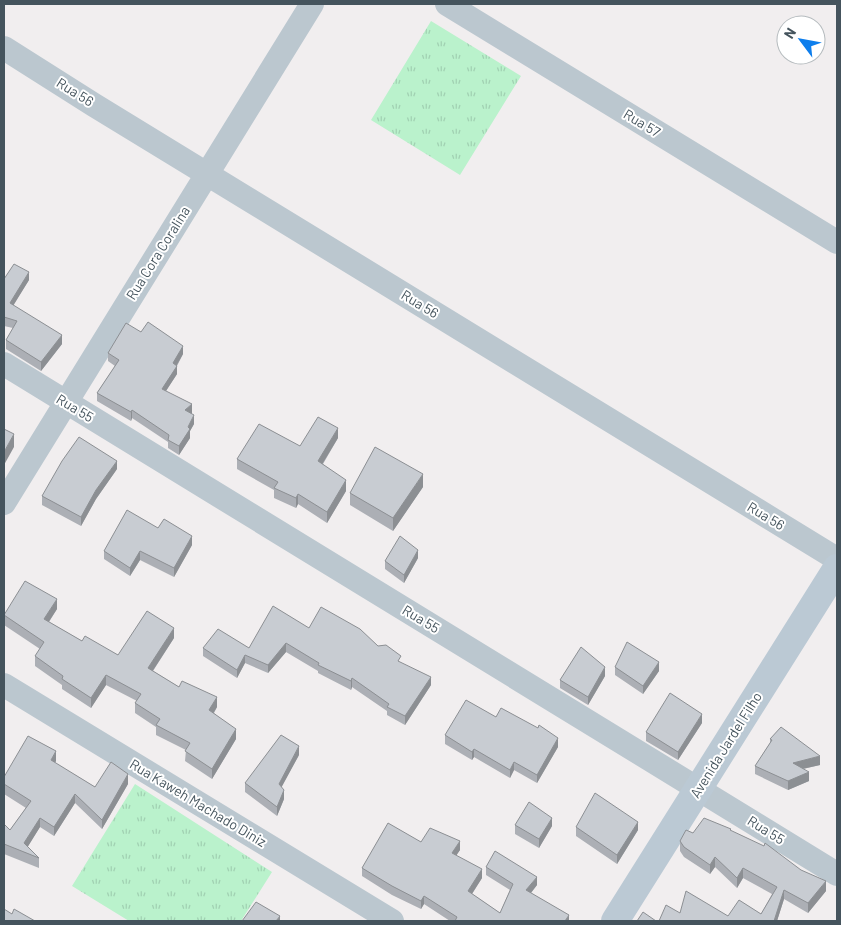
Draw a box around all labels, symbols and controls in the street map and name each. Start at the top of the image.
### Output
north arrow [776,15,826,65]
text: N [780,24,799,41]
street label: Rua 56 [54,74,97,109]
street label: Rua 57 [621,105,664,140]
street label: Rua Cora Coralina [122,203,193,303]
street label: Rua 56 [399,286,442,321]
street label: Rua 55 [54,390,97,425]
street label: Rua 56 [745,498,788,533]
street label: Rua 55 [400,601,443,636]
street label: Avenida Jardel Filho [686,689,765,801]
street label: Rua Kaweh Machado Diniz [127,755,270,850]
street label: Rua 55 [745,812,788,847]

